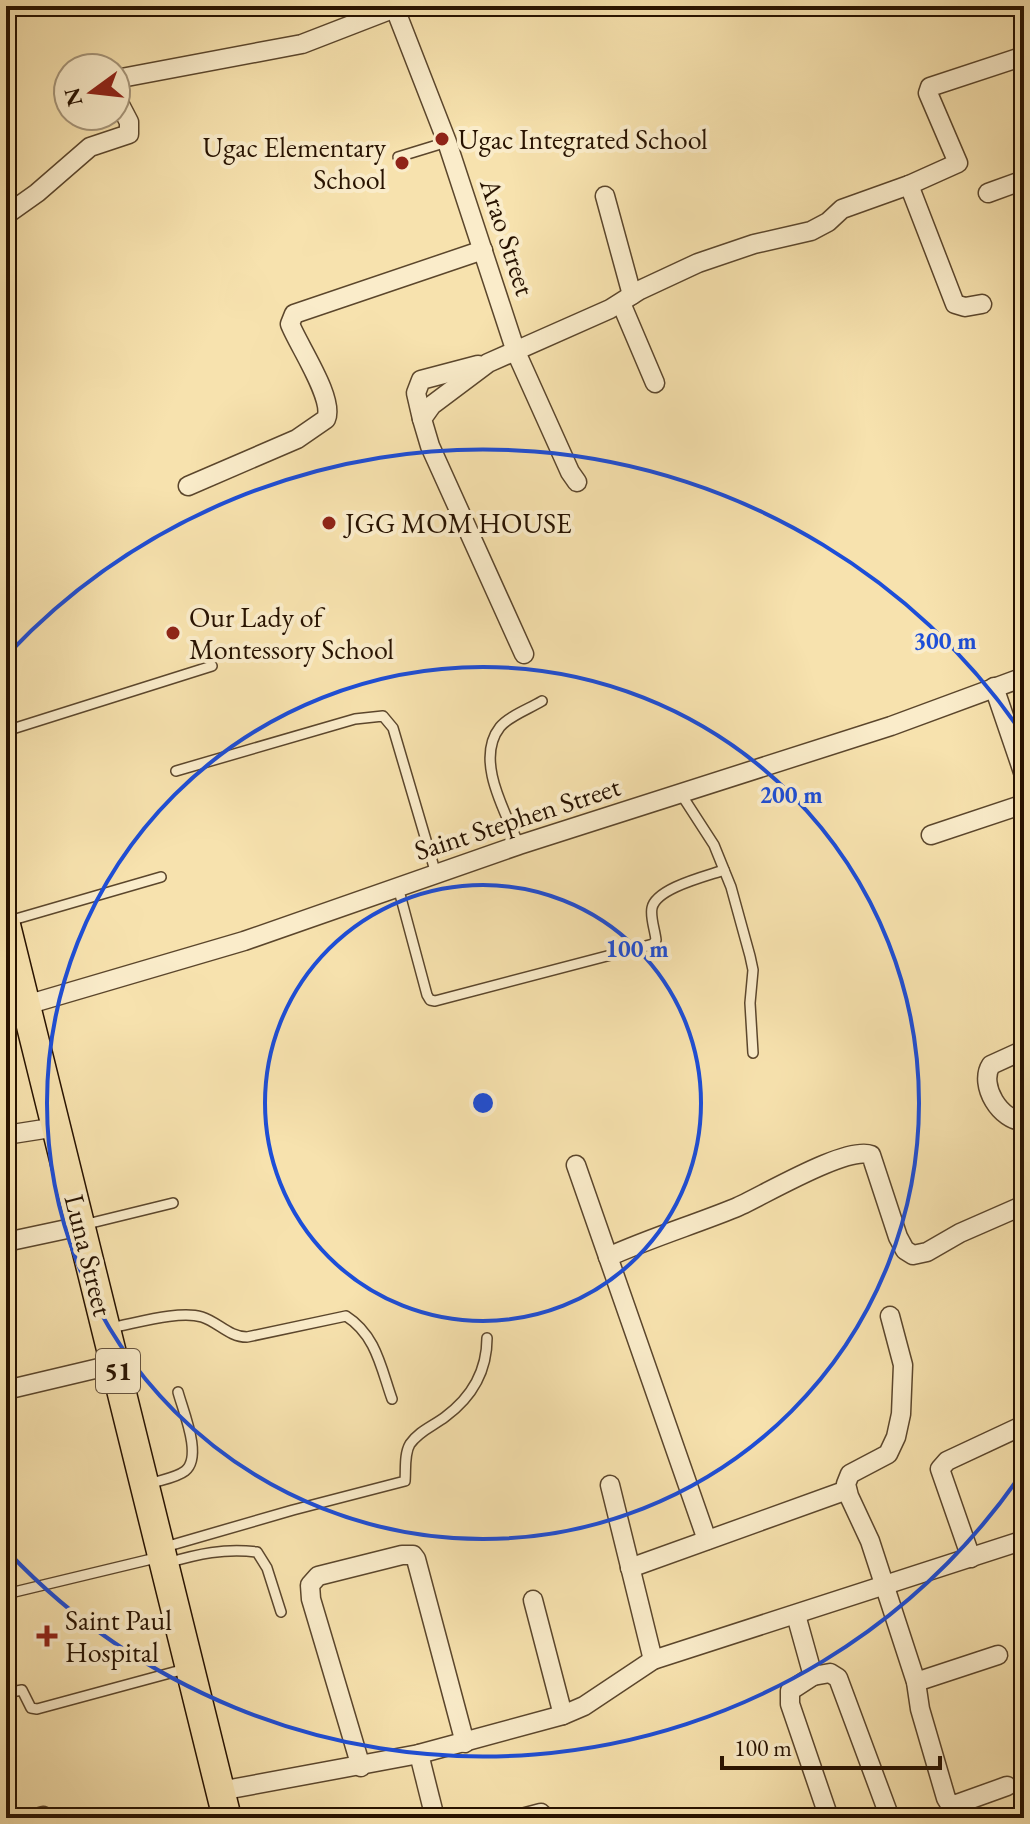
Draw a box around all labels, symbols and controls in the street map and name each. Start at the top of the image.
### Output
north arrow [52,52,132,132]
text: N [57,85,89,109]
place label: Ugac Integrated School [458,121,708,157]
place label: Ugac Elementary School [202,129,387,197]
marker: Ugac Integrated School [433,130,451,148]
marker: Ugac Elementary School [393,154,411,172]
street label: Arao Street [472,173,544,300]
place label: JGG MOM HOUSE [343,505,572,541]
marker: JGG MOM HOUSE [320,514,338,532]
place label: Our Lady of Montessory School [189,599,394,667]
marker: Our Lady of Montessory School [164,624,182,642]
text: 300 m [913,625,977,656]
street label: Saint Stephen Street [410,768,625,868]
text: 200 m [759,779,823,810]
text: 100 m [605,933,669,964]
centre of rings [469,1089,497,1117]
street label: Luna Street [57,1190,122,1320]
road number: 51 [96,1349,140,1393]
place label: Saint Paul Hospital [65,1602,172,1670]
marker: Saint Paul Hospital [36,1625,58,1647]
scale bar [722,1720,940,1770]
text: 100 m [734,1732,792,1763]

